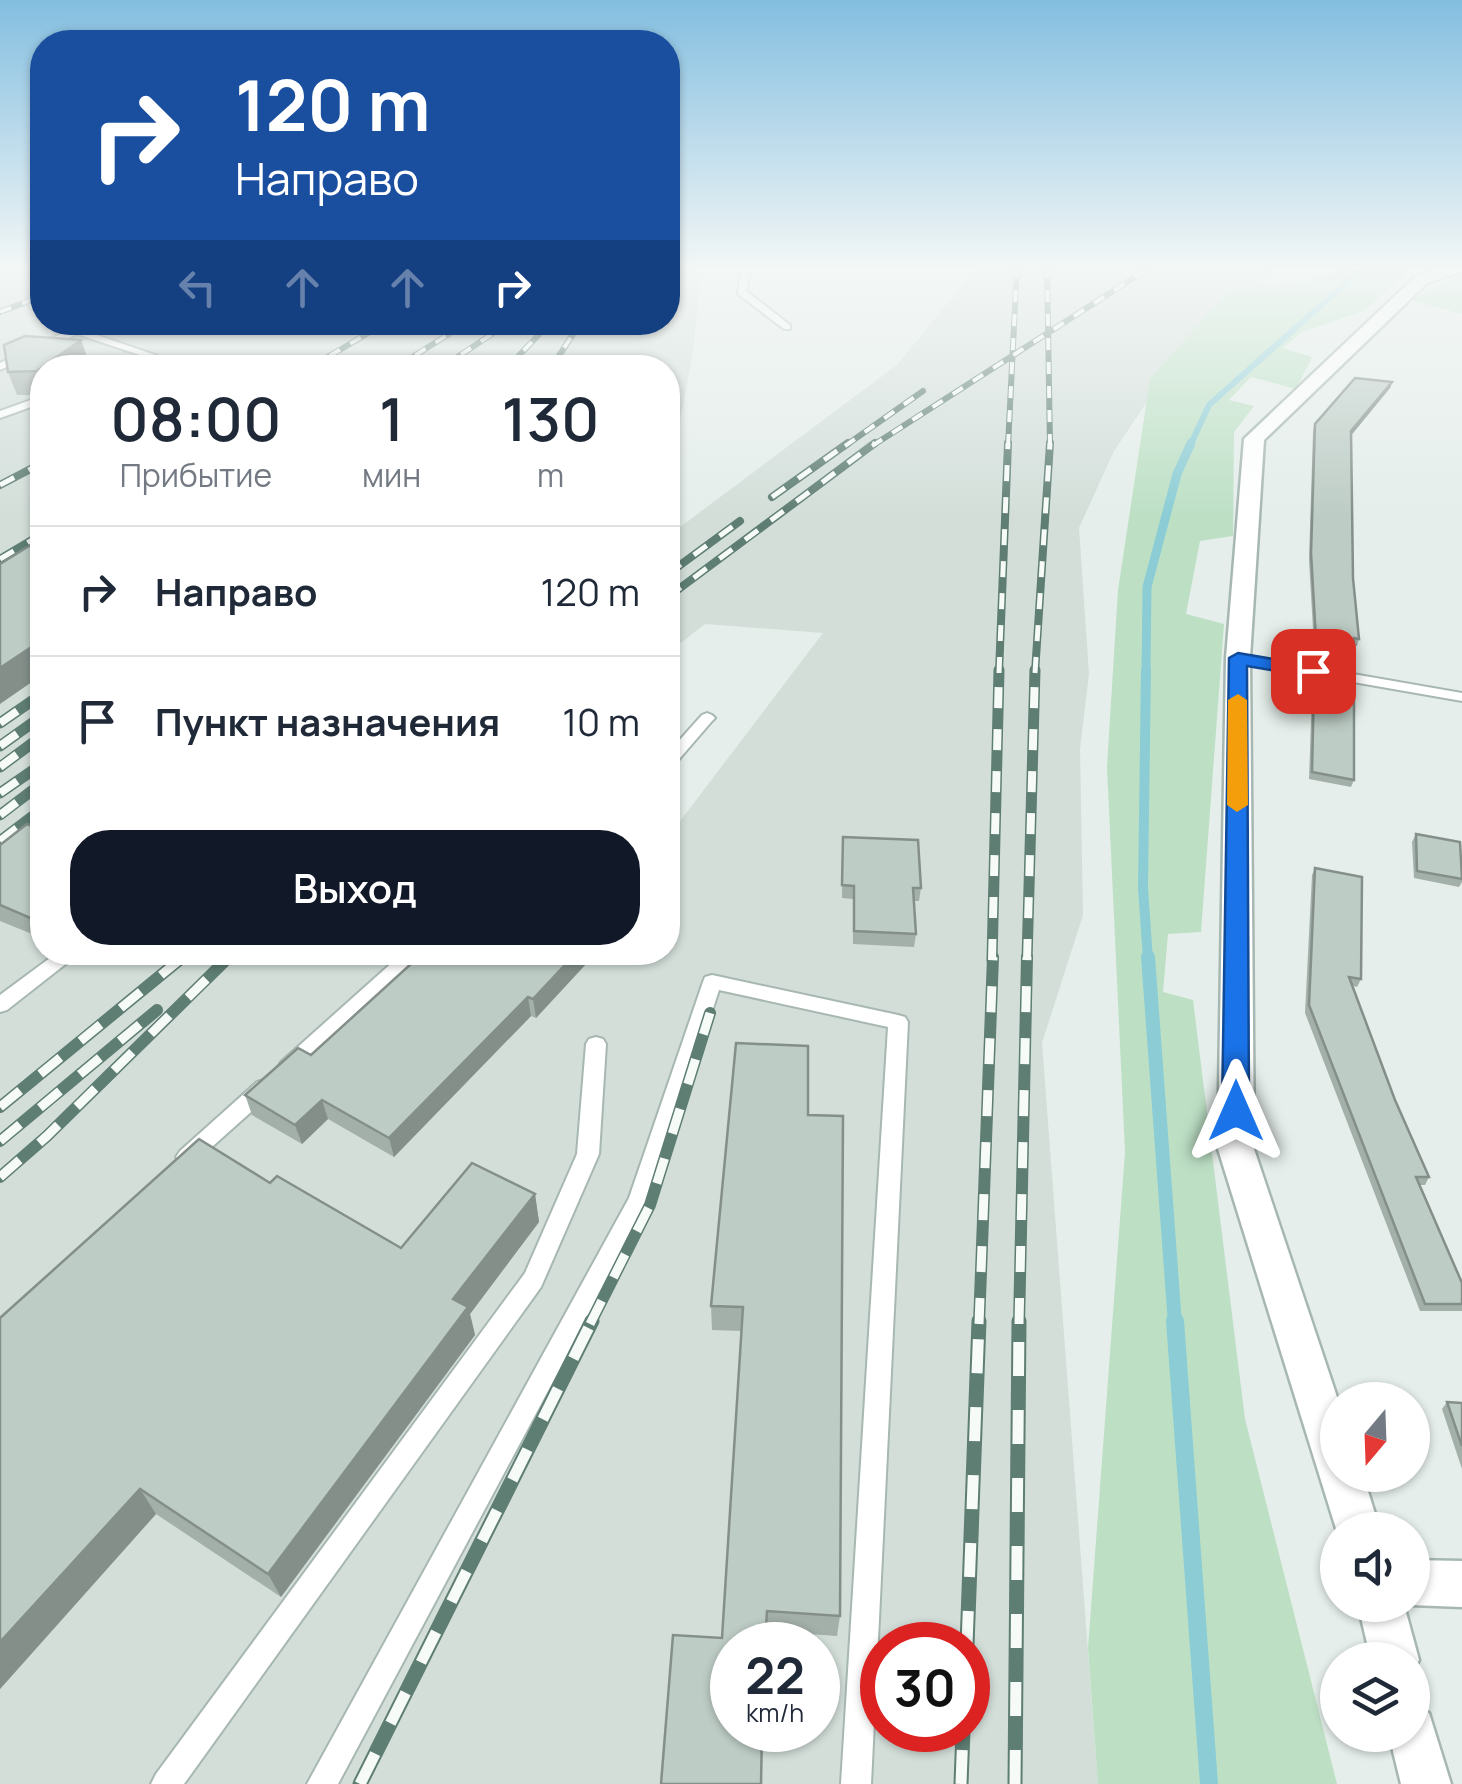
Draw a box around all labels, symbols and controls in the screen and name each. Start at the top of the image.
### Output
text: 120 m [235,56,430,152]
icon: right [70,70,200,200]
text: Направо [235,147,419,209]
icon: left [170,260,225,315]
icon: ahead [275,260,330,315]
icon: ahead [380,260,435,315]
icon: right [485,260,540,315]
text: 08:00 [110,377,282,459]
text: 1 [379,377,404,459]
text: 130 [501,377,600,459]
text: Прибытие [120,453,272,497]
text: мин [362,453,421,497]
text: m [537,453,564,497]
icon: right [70,564,125,619]
text: Направо [155,565,317,617]
text: 120 m [541,565,640,617]
pin [1271,629,1356,714]
icon: arrive [1286,644,1341,699]
icon: arrive [70,694,125,749]
text: Пункт назначения [155,695,500,747]
text: 10 m [562,695,640,747]
button: Выход [70,830,640,945]
position arrow [1184,1059,1288,1163]
north arrow [1320,1382,1430,1492]
map controls [1320,1382,1430,1752]
button: sound [1320,1512,1430,1622]
speed limit sign: 30 [860,1622,990,1752]
text: 22 [745,1641,805,1709]
button: layers [1320,1642,1430,1752]
text: km/h [746,1695,804,1730]

